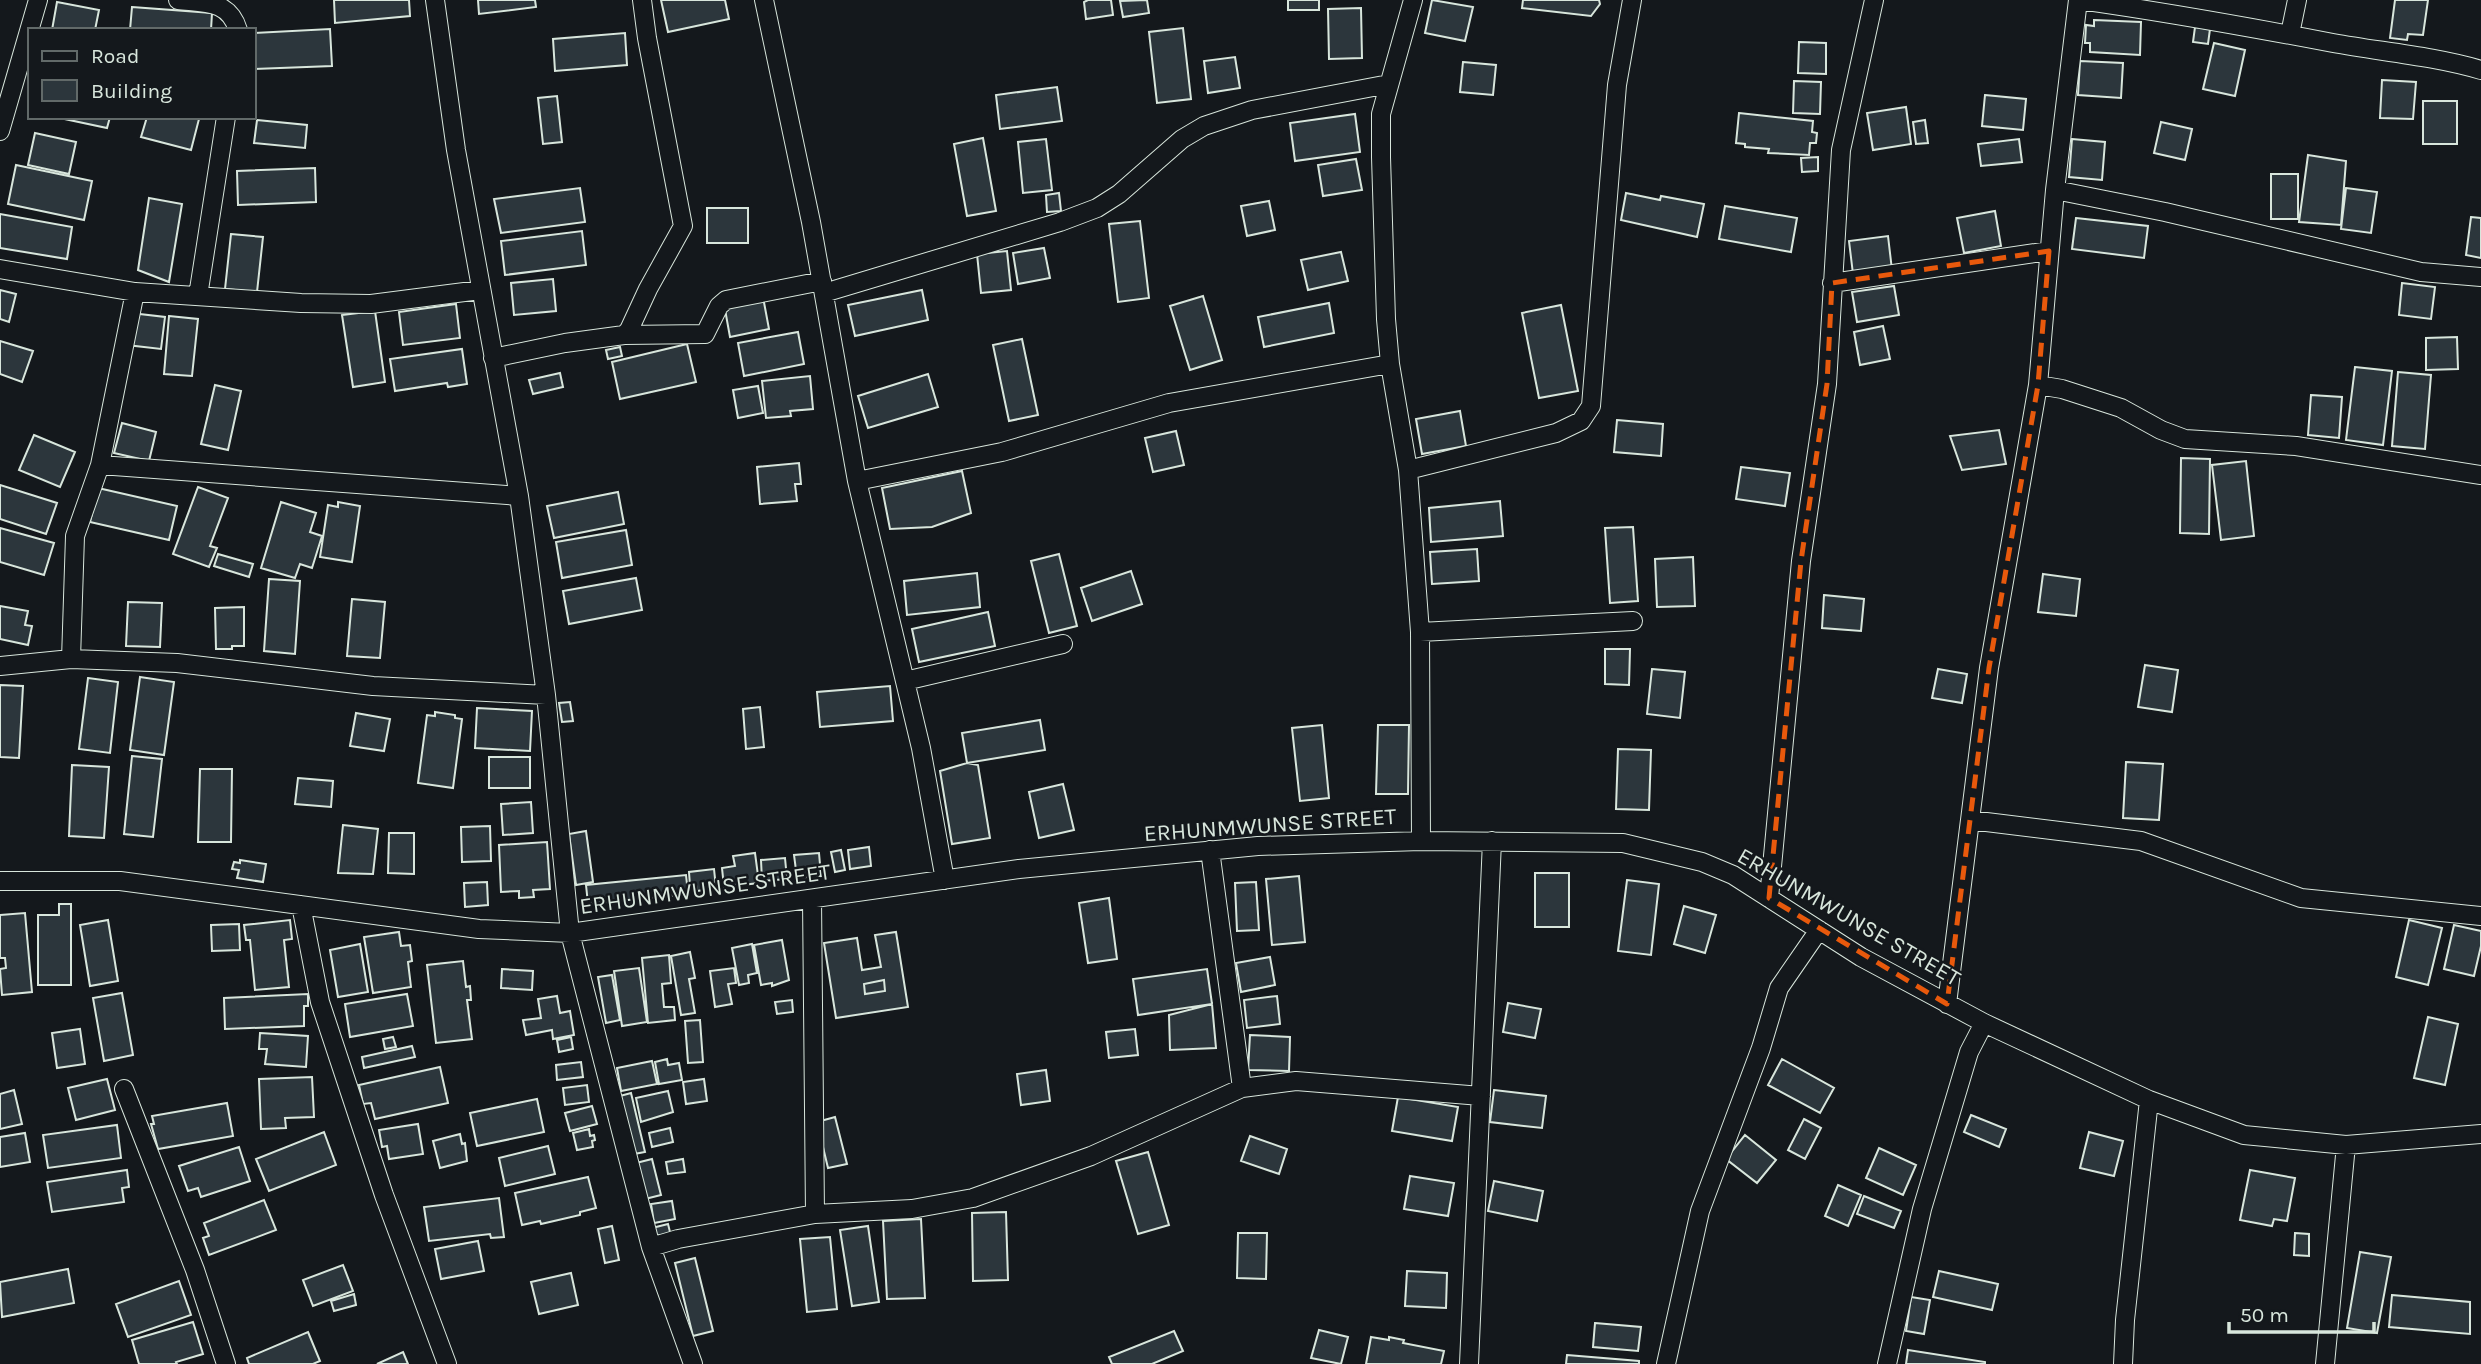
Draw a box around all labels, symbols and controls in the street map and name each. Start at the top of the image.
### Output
legend [28,28,256,119]
text: Road [91,44,139,68]
text: Building [91,79,172,103]
street label: ERHUNMWUNSE STREET [1143,803,1398,847]
street label: ERHUNMWUNSE STREET [1733,842,1966,992]
street label: ERHUNMWUNSE STREET [578,858,833,920]
scale bar [2229,1290,2374,1334]
text: 50 m [2240,1303,2289,1327]

